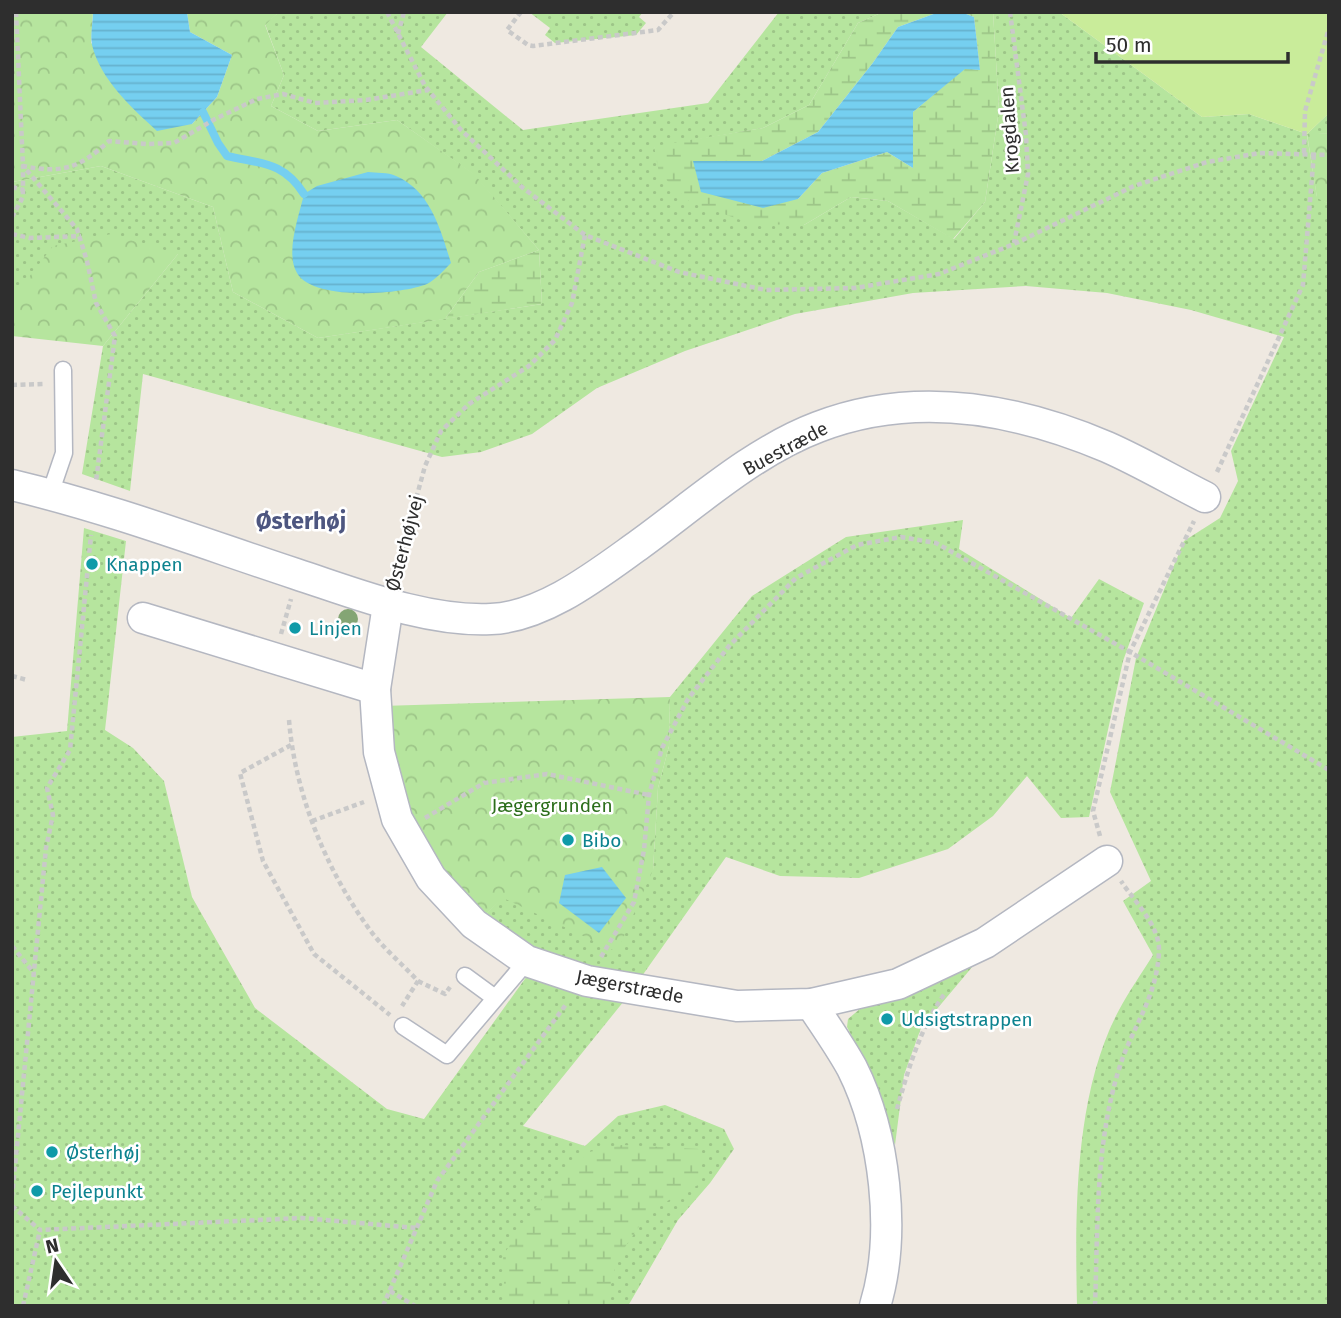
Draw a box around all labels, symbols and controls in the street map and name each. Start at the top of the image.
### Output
scale bar [1096,21,1288,65]
text: 50 m [1106,32,1152,58]
street label: Krogdalen [995,86,1024,174]
street label: Buestræde [739,416,832,480]
street label: Østerhøjvej [381,492,428,594]
district label: Østerhøj [256,507,346,535]
place label: Knappen [106,553,183,576]
marker: Knappen [84,556,100,572]
place label: Linjen [309,617,362,640]
marker: Linjen [287,620,303,636]
park label: Jægergrunden [491,794,613,817]
place label: Bibo [582,829,621,852]
marker: Bibo [560,832,576,848]
street label: Jægerstræde [574,965,686,1008]
place label: Udsigtstrappen [901,1008,1033,1031]
marker: Udsigtstrappen [879,1011,895,1027]
place label: Østerhøj [66,1141,140,1164]
marker: Østerhøj [44,1144,60,1160]
place label: Pejlepunkt [51,1180,143,1203]
marker: Pejlepunkt [29,1183,45,1199]
north arrow [21,1227,91,1297]
text: N [44,1233,61,1259]

